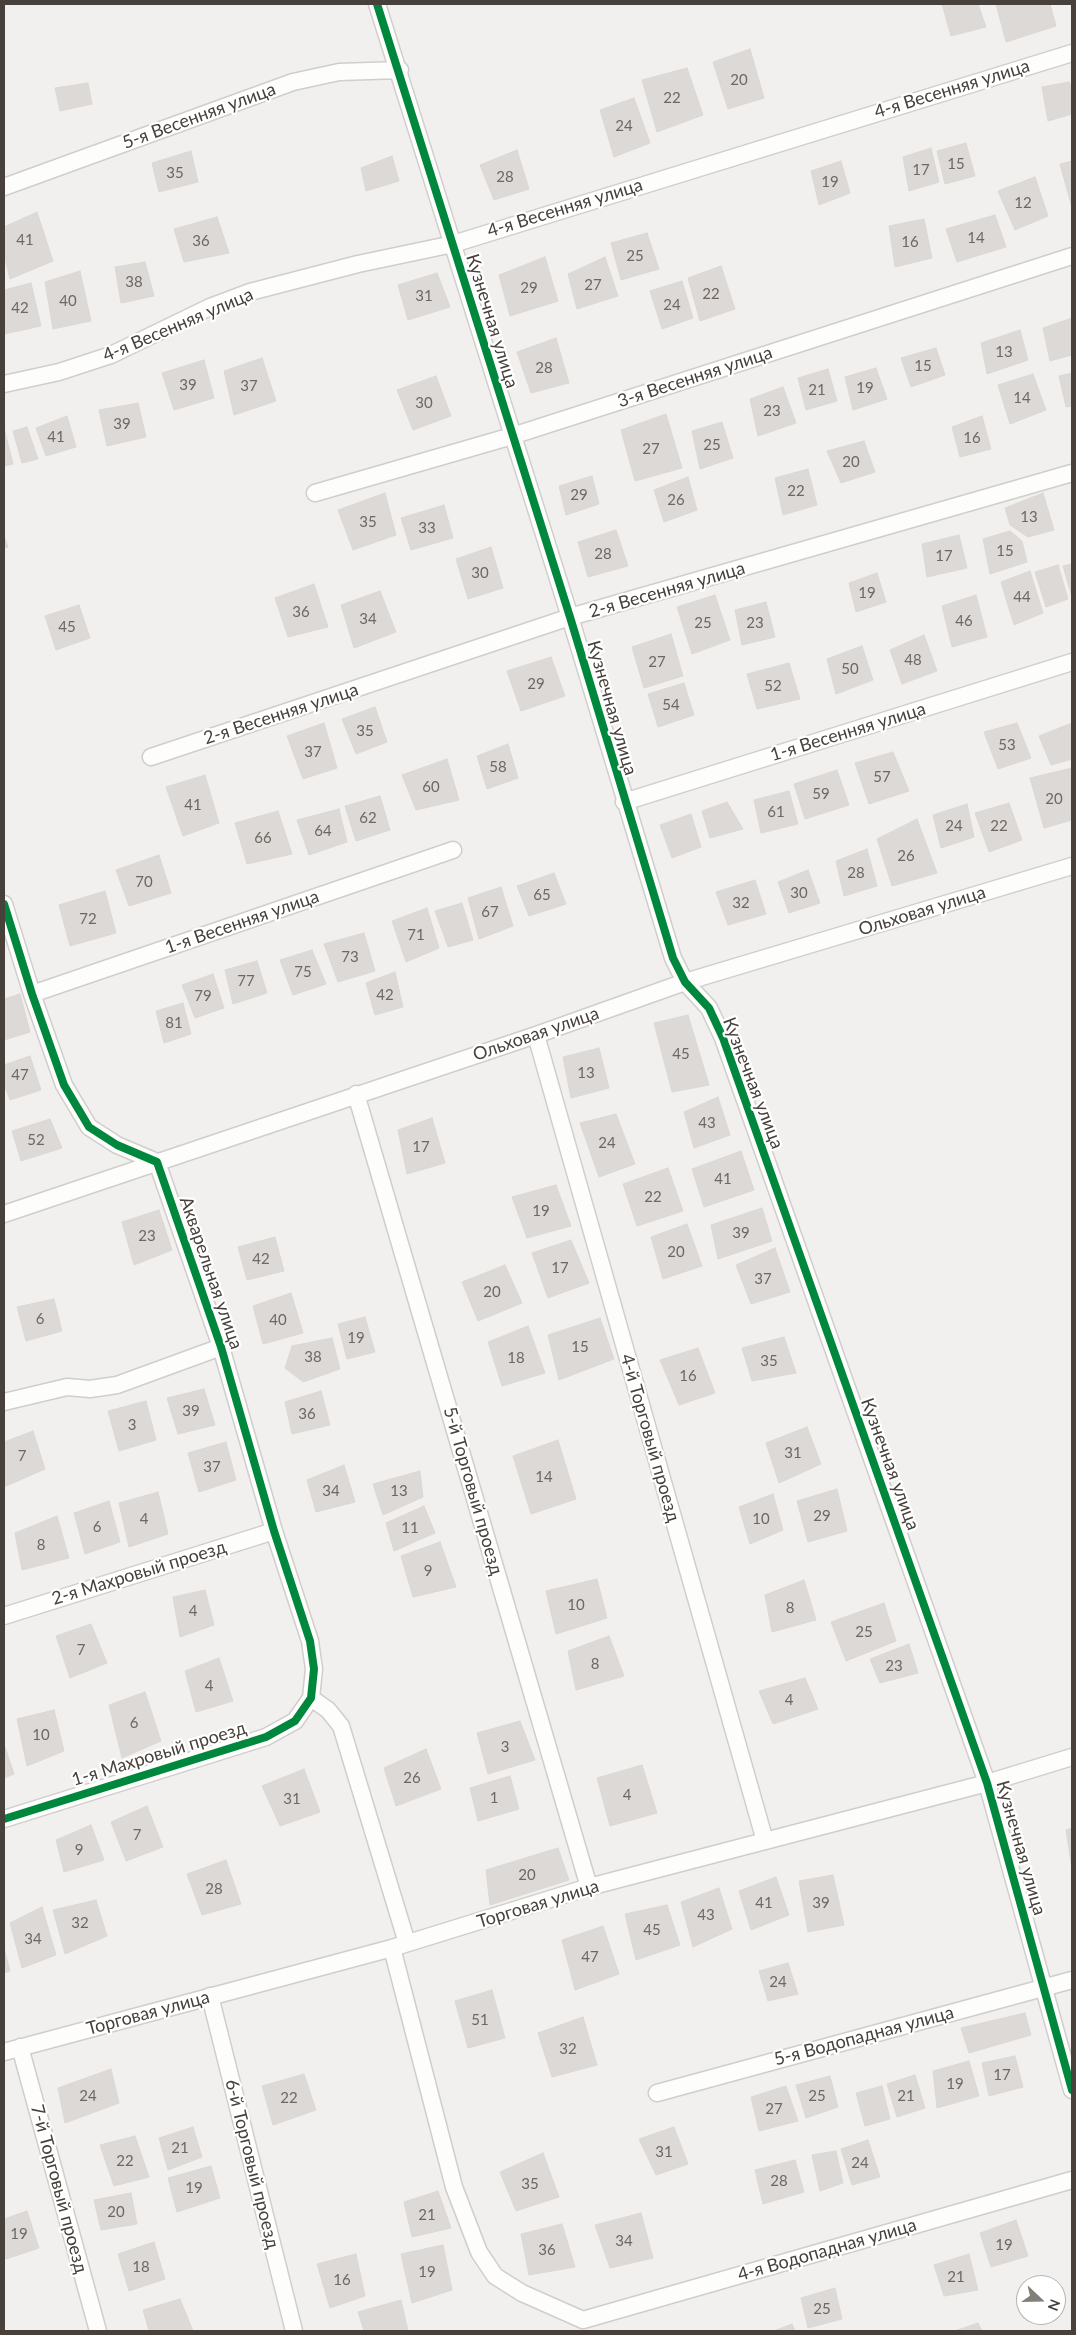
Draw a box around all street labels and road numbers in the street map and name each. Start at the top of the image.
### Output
street label: 4-я Весенняя улица [872,55,1032,123]
street label: 5-я Весенняя улица [119,78,279,154]
street label: 4-я Весенняя улица [485,174,645,242]
street label: Кузнечная улица [461,251,523,391]
street label: 4-я Весенняя улица [100,284,256,366]
street label: 3-я Весенняя улица [615,342,775,412]
street label: 2-я Весенняя улица [586,557,748,623]
street label: Кузнечная улица [582,638,642,778]
street label: 2-я Весенняя улица [201,679,361,749]
street label: 1-я Весенняя улица [768,698,928,766]
street label: Ольховая улица [856,881,988,941]
street label: 1-я Весенняя улица [162,886,322,958]
street label: Ольховая улица [470,1002,602,1066]
street label: Кузнечная улица [718,1014,788,1152]
street label: Акварельная улица [175,1194,247,1352]
street label: 4-й Торговый проезд [616,1351,684,1525]
street label: Кузнечная улица [856,1395,924,1533]
street label: 5-й Торговый проезд [439,1404,507,1578]
street label: 2-я Махровый проезд [49,1536,229,1610]
street label: 1-я Махровый проезд [69,1717,249,1791]
street label: Кузнечная улица [991,1778,1051,1918]
street label: Торговая улица [474,1875,602,1933]
street label: Торговая улица [84,1986,212,2040]
street label: 5-я Водопадная улица [772,2002,956,2070]
street label: 6-й Торговый проезд [220,2077,284,2251]
street label: 7-й Торговый проезд [26,2102,92,2276]
street label: 4-я Водопадная улица [735,2214,919,2286]

